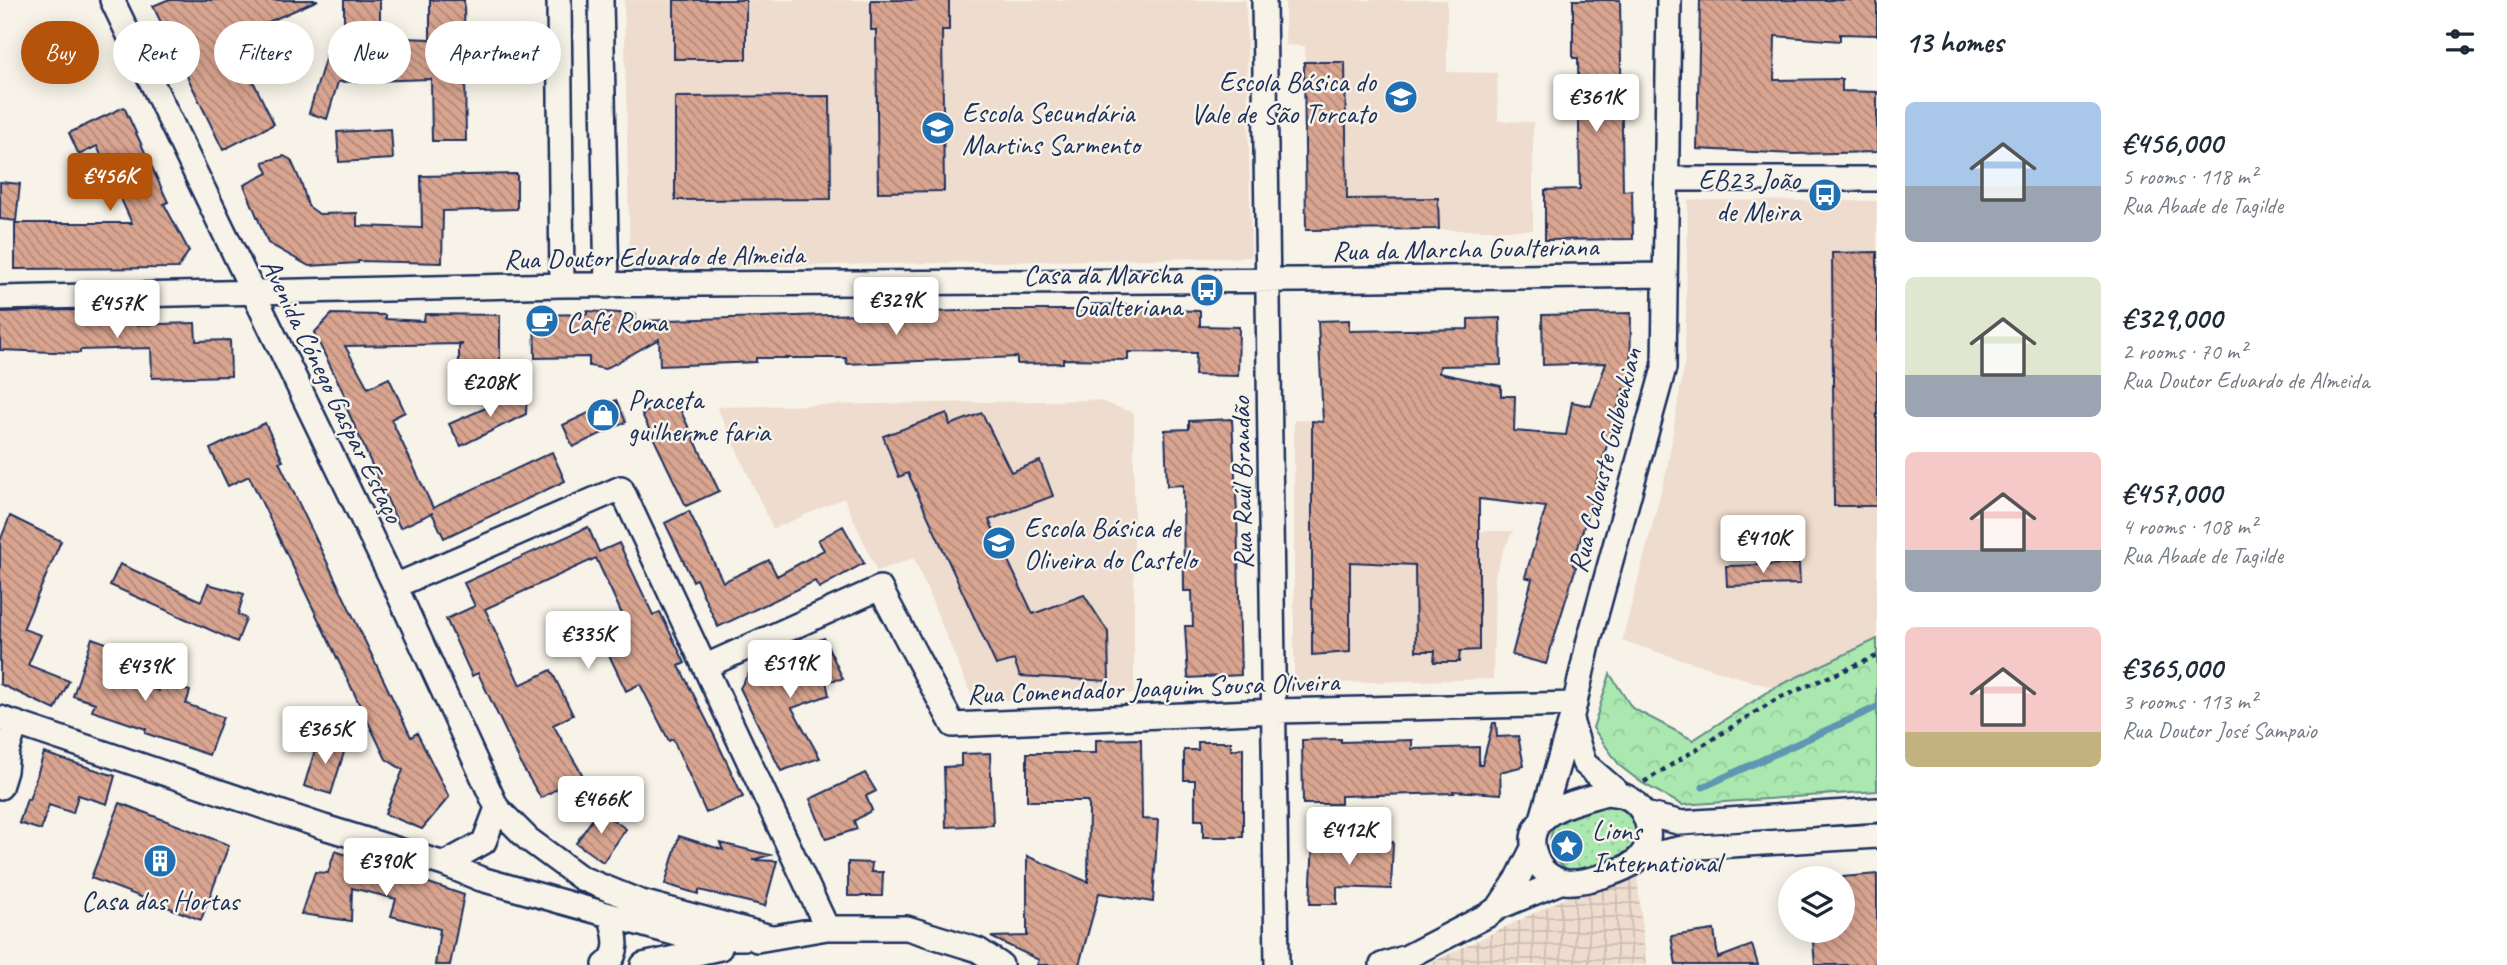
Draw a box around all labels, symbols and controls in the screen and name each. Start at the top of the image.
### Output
chip: Buy [21,21,99,84]
chip: Rent [113,21,200,84]
chip: Filters [214,21,314,84]
chip: New [328,21,411,84]
chip: Apartment [425,21,561,84]
text: 13 homes [1905,23,2003,61]
icon: filters [2441,23,2479,61]
place label: Escola Básica do Vale de São Torcato [1190,64,1378,131]
pin: €361K [1547,74,1645,134]
school or university icon: Escola Básica do Vale de São Torcato [1382,78,1420,116]
text: €361K [1569,82,1623,111]
place label: Escola Secundária Martins Sarmento [962,95,1143,162]
school or university icon: Escola Secundária Martins Sarmento [919,109,957,147]
text: €456,000 [2122,124,2223,162]
icon: home [1961,130,2045,214]
pin: €456K [61,154,159,213]
text: €456K [83,161,137,190]
place label: EB23 João de Meira [1698,162,1802,229]
text: 5 rooms · 118 m² [2122,162,2257,191]
bus stop icon: EB23 João de Meira [1806,176,1844,214]
text: Rua Abade de Tagilde [2122,191,2283,220]
street label: Rua da Marcha Gualteriana [1331,229,1600,268]
street label: Rua Doutor Eduardo de Almeida [503,236,807,277]
street label: Avenida Cónego Gaspar Estaço [253,252,413,530]
place label: Casa da Marcha Gualteriana [1023,257,1185,324]
bus stop icon: Casa da Marcha Gualteriana [1188,271,1226,309]
pin: €329K [847,278,945,337]
pin: €457K [68,280,166,340]
text: €329K [870,285,922,314]
text: €457K [91,288,143,317]
text: €329,000 [2122,299,2222,337]
cafe icon: Café Roma [523,302,561,340]
place label: Café Roma [566,304,669,339]
icon: home [1961,305,2045,389]
text: 2 rooms · 70 m² [2122,337,2246,366]
street label: Rua Calouste Gulbenkian [1560,344,1649,576]
pin: €208K [441,360,539,419]
text: Rua Doutor Eduardo de Almeida [2122,366,2369,395]
text: €208K [463,367,517,396]
place label: Praceta guilherme faria [628,382,772,449]
street label: Rua Raúl Brandão [1222,394,1261,570]
shop icon: Praceta guilherme faria [584,396,622,434]
text: €457,000 [2122,474,2222,512]
icon: home [1961,480,2045,564]
place label: Escola Básica de Oliveira do Castelo [1024,510,1199,577]
text: 4 rooms · 108 m² [2122,512,2257,541]
pin: €410K [1714,516,1812,575]
text: €410K [1736,523,1790,552]
school or university icon: Escola Básica de Oliveira do Castelo [980,524,1018,562]
text: Rua Abade de Tagilde [2122,541,2283,570]
pin: €335K [539,612,637,671]
text: €335K [562,619,614,648]
pin: €519K [741,640,839,700]
pin: €439K [96,644,194,703]
text: €519K [764,648,816,677]
text: €365,000 [2122,649,2223,687]
text: €439K [119,651,171,680]
icon: home [1961,655,2045,739]
street label: Rua Comendador Joaquim Sousa Oliveira [966,663,1342,711]
text: 3 rooms · 113 m² [2122,687,2257,716]
pin: €365K [276,706,374,766]
text: €365K [298,714,352,743]
text: Rua Doutor José Sampaio [2122,716,2317,745]
pin: €466K [552,776,650,836]
text: €466K [574,784,628,813]
pin: €412K [1300,808,1398,867]
place label: Lions International [1592,813,1726,880]
text: €412K [1322,815,1376,844]
place icon: Lions International [1548,827,1586,865]
pin: €390K [337,838,435,898]
building icon: Casa das Hortas [141,842,179,880]
text: €390K [360,846,412,875]
map controls [1778,866,1855,943]
button: layers [1778,866,1855,943]
place label: Casa das Hortas [81,883,241,918]

